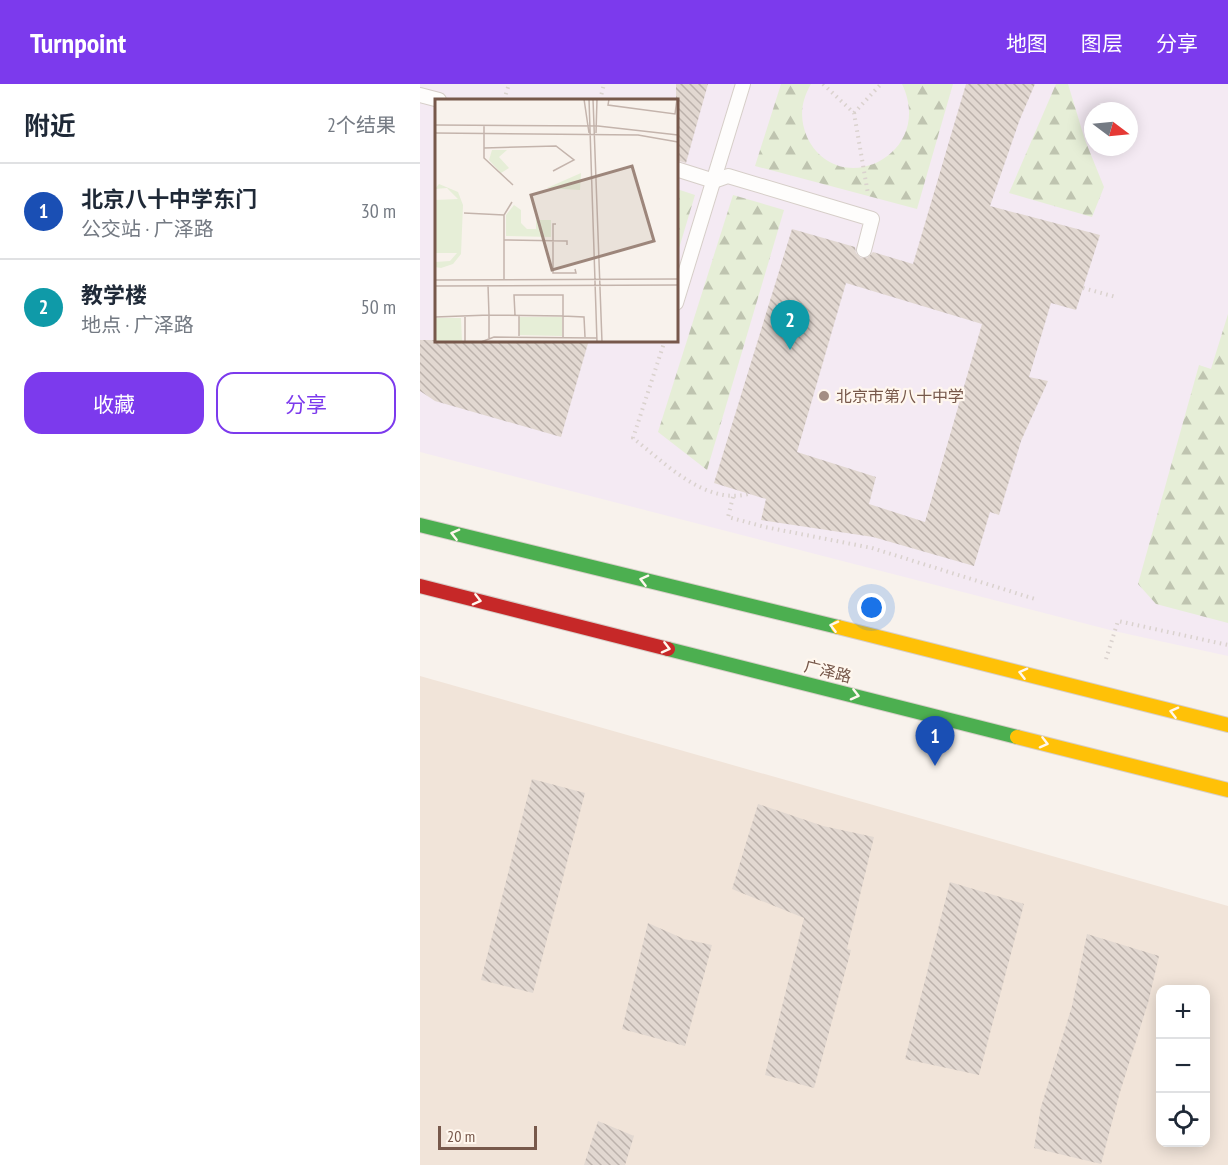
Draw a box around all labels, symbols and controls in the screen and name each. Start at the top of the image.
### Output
text: Turnpoint [30,24,126,61]
text: 地图 [1006,30,1048,57]
text: 图层 [1081,30,1123,57]
text: 分享 [1156,30,1198,57]
inset map [435,99,678,342]
north arrow [1084,102,1138,156]
text: 附近 [24,109,76,142]
text: 2个结果 [327,112,396,138]
text: 北京八十中学东门 [81,185,257,213]
text: 1 [39,198,48,224]
text: 30 m [361,198,396,224]
text: 公交站 · 广泽路 [81,216,214,242]
text: 教学楼 [81,281,147,309]
text: 2 [39,294,48,320]
text: 50 m [361,294,396,320]
pin: 2 [770,300,809,350]
text: 地点 · 广泽路 [81,312,194,338]
button: 收藏 [24,372,204,434]
button: 分享 [216,372,396,434]
place label: 北京市第八十中学 [836,386,964,406]
marker: 北京市第八十中学 [817,389,831,403]
one-way arrow [450,528,460,541]
one-way arrow [640,575,650,588]
one-way arrow [472,593,482,606]
your location [857,593,886,622]
one-way arrow [829,621,839,634]
one-way arrow [661,640,671,653]
street label: 广泽路 [802,655,854,687]
one-way arrow [1018,667,1028,680]
one-way arrow [850,687,860,700]
one-way arrow [1169,706,1179,719]
pin: 1 [916,716,954,766]
one-way arrow [1039,735,1049,748]
map controls [1156,985,1210,1147]
button: + [1156,985,1210,1039]
button: − [1156,1039,1210,1093]
button: locate [1156,1093,1210,1147]
scale bar [438,1123,537,1150]
text: 20 m [447,1126,475,1146]

